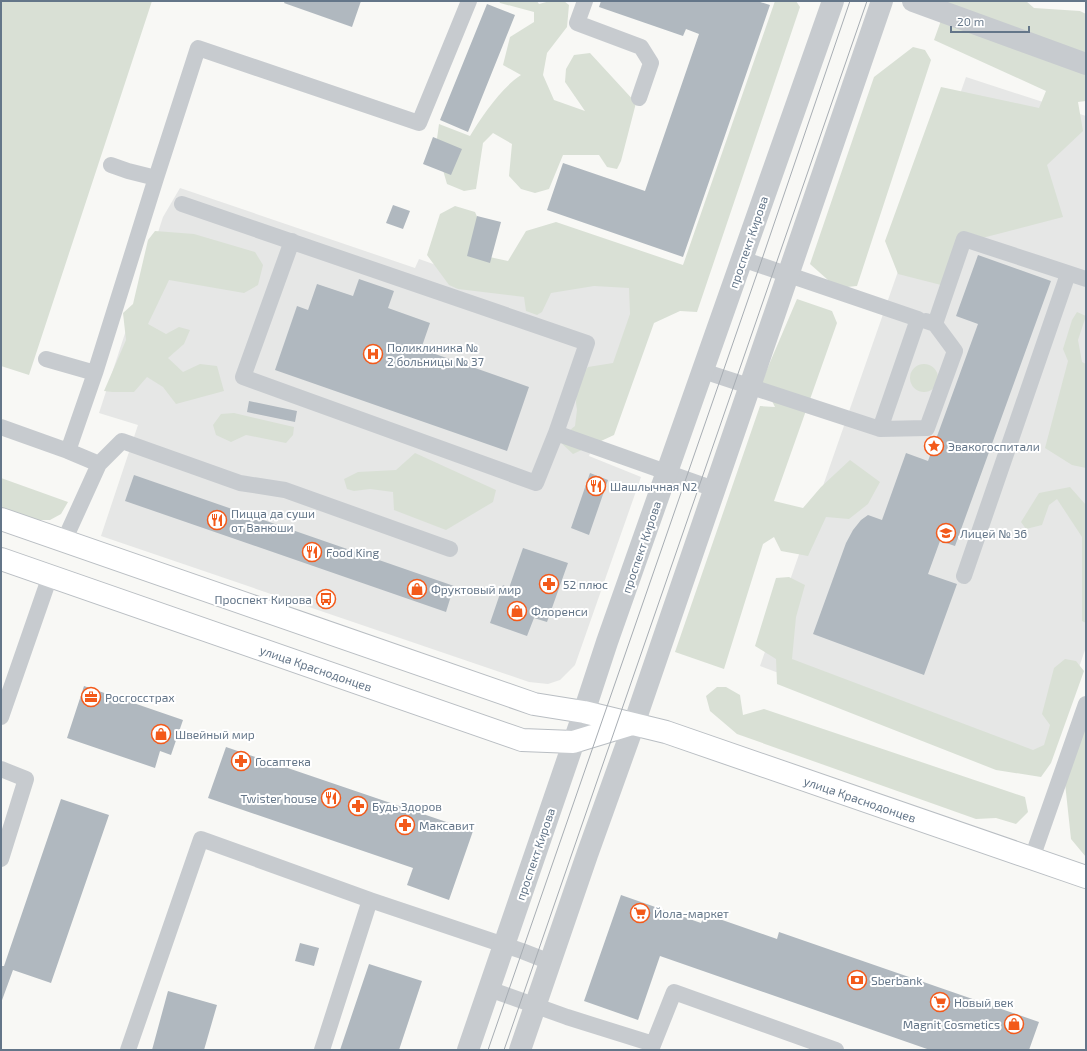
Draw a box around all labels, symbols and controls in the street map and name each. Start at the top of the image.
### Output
scale bar [951,8,1029,34]
text: 20 m [957,14,984,28]
street label: проспект Кирова [726,194,770,290]
place label: Поликлиника № 2 больницы № 37 [387,340,484,368]
hospital icon: Поликлиника № 2 больницы № 37 [362,343,384,365]
place icon: Эвакогоспитали [923,435,945,457]
place label: Эвакогоспитали [948,439,1040,453]
restaurant icon: Шашлычная N2 [585,475,607,497]
place label: Шашлычная N2 [610,479,697,493]
street label: проспект Кирова [619,499,663,595]
place label: Пицца да суши от Ванюши [231,506,315,534]
restaurant icon: Пицца да суши от Ванюши [206,509,228,531]
school or university icon: Лицей № 36 [935,522,957,544]
place label: Лицей № 36 [960,526,1027,540]
restaurant icon: Food King [301,541,323,563]
place label: Food King [326,545,380,559]
pharmacy icon: 52 плюс [538,573,560,595]
place label: 52 плюс [563,577,608,591]
shop icon: Фруктовый мир [406,578,428,600]
place label: Фруктовый мир [431,582,521,597]
bus stop icon: Проспект Кирова [315,588,337,610]
place label: Проспект Кирова [214,592,312,606]
shop icon: Флоренси [506,600,528,622]
place label: Флоренси [531,604,588,618]
street label: улица Краснодонцев [258,642,374,695]
office icon: Росгосстрах [80,686,102,708]
place label: Росгосстрах [105,690,175,704]
shop icon: Швейный мир [150,723,172,745]
place label: Швейный мир [175,727,255,741]
pharmacy icon: Госаптека [230,750,252,772]
place label: Госаптека [255,754,311,768]
street label: улица Краснодонцев [802,773,918,826]
restaurant icon: Twister house [320,787,342,809]
place label: Twister house [241,791,317,805]
pharmacy icon: Будь Здоров [347,795,369,817]
place label: Будь Здоров [372,799,442,814]
street label: проспект Кирова [513,806,557,902]
pharmacy icon: Максавит [394,814,416,836]
place label: Максавит [419,818,475,832]
supermarket icon: Йола-маркет [629,902,651,924]
place label: Йола-маркет [654,906,729,920]
bank icon: Sberbank [846,969,868,991]
place label: Sberbank [871,973,922,987]
supermarket icon: Новый век [929,991,951,1013]
place label: Новый век [954,995,1014,1009]
shop icon: Magnit Cosmetics [1003,1013,1025,1035]
place label: Magnit Cosmetics [903,1017,1000,1031]

